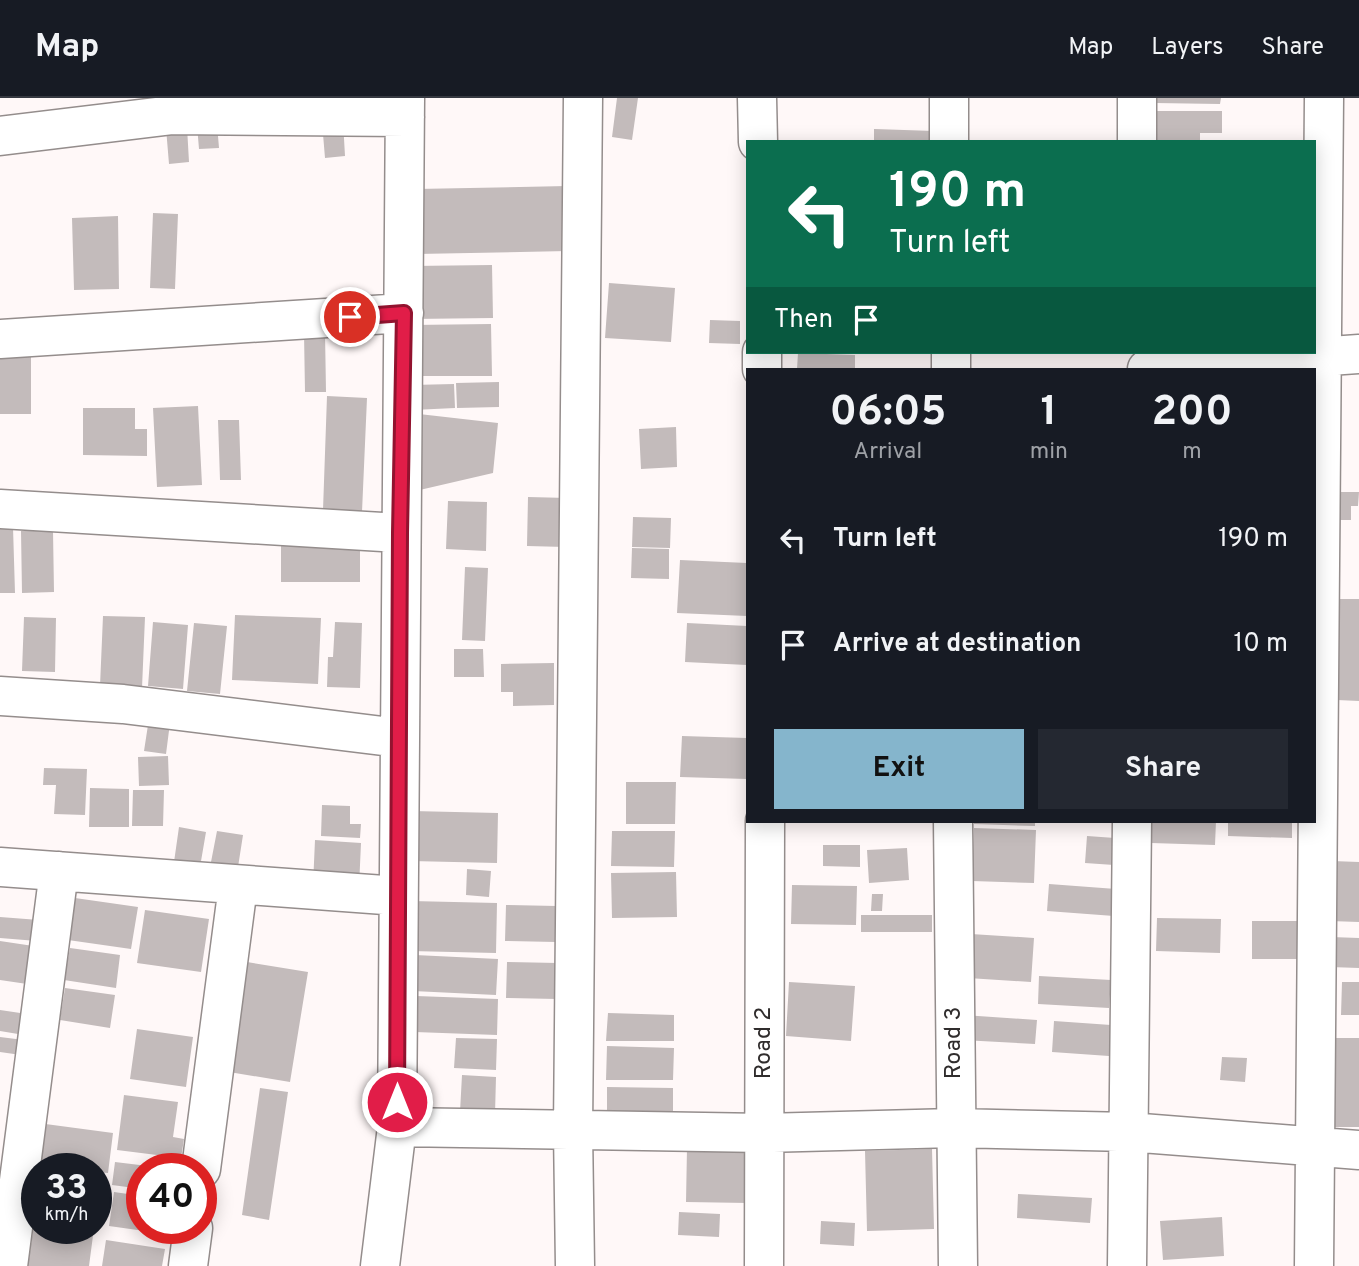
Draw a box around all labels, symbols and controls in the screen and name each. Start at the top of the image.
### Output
text: Map [35,27,99,69]
text: Map [1068,33,1113,63]
text: Layers [1151,33,1223,63]
text: Share [1261,33,1324,63]
text: 190 m [889,163,1026,225]
icon: left [774,168,865,259]
text: Turn left [889,224,1010,264]
pin [320,287,380,347]
icon: arrive [331,298,369,336]
icon: arrive [847,301,885,339]
text: Then [774,304,833,337]
text: 06:05 [829,387,946,440]
text: 1 [1041,387,1057,440]
text: 200 [1151,387,1233,440]
text: Arrival [854,438,922,467]
text: min [1030,438,1068,467]
text: m [1182,438,1202,467]
icon: left [774,521,812,559]
text: Turn left [833,523,937,556]
text: 190 m [1218,523,1288,556]
icon: arrive [774,626,812,664]
text: Arrive at destination [833,628,1081,661]
text: 10 m [1233,628,1288,661]
button: Exit [774,729,1024,809]
button: Share [1038,729,1288,809]
street label: Road 2 [750,1007,779,1079]
street label: Road 3 [940,1007,969,1079]
position arrow [360,1065,434,1139]
speed limit sign: 40 [126,1153,217,1244]
text: 33 [46,1167,87,1211]
text: km/h [45,1204,88,1227]

